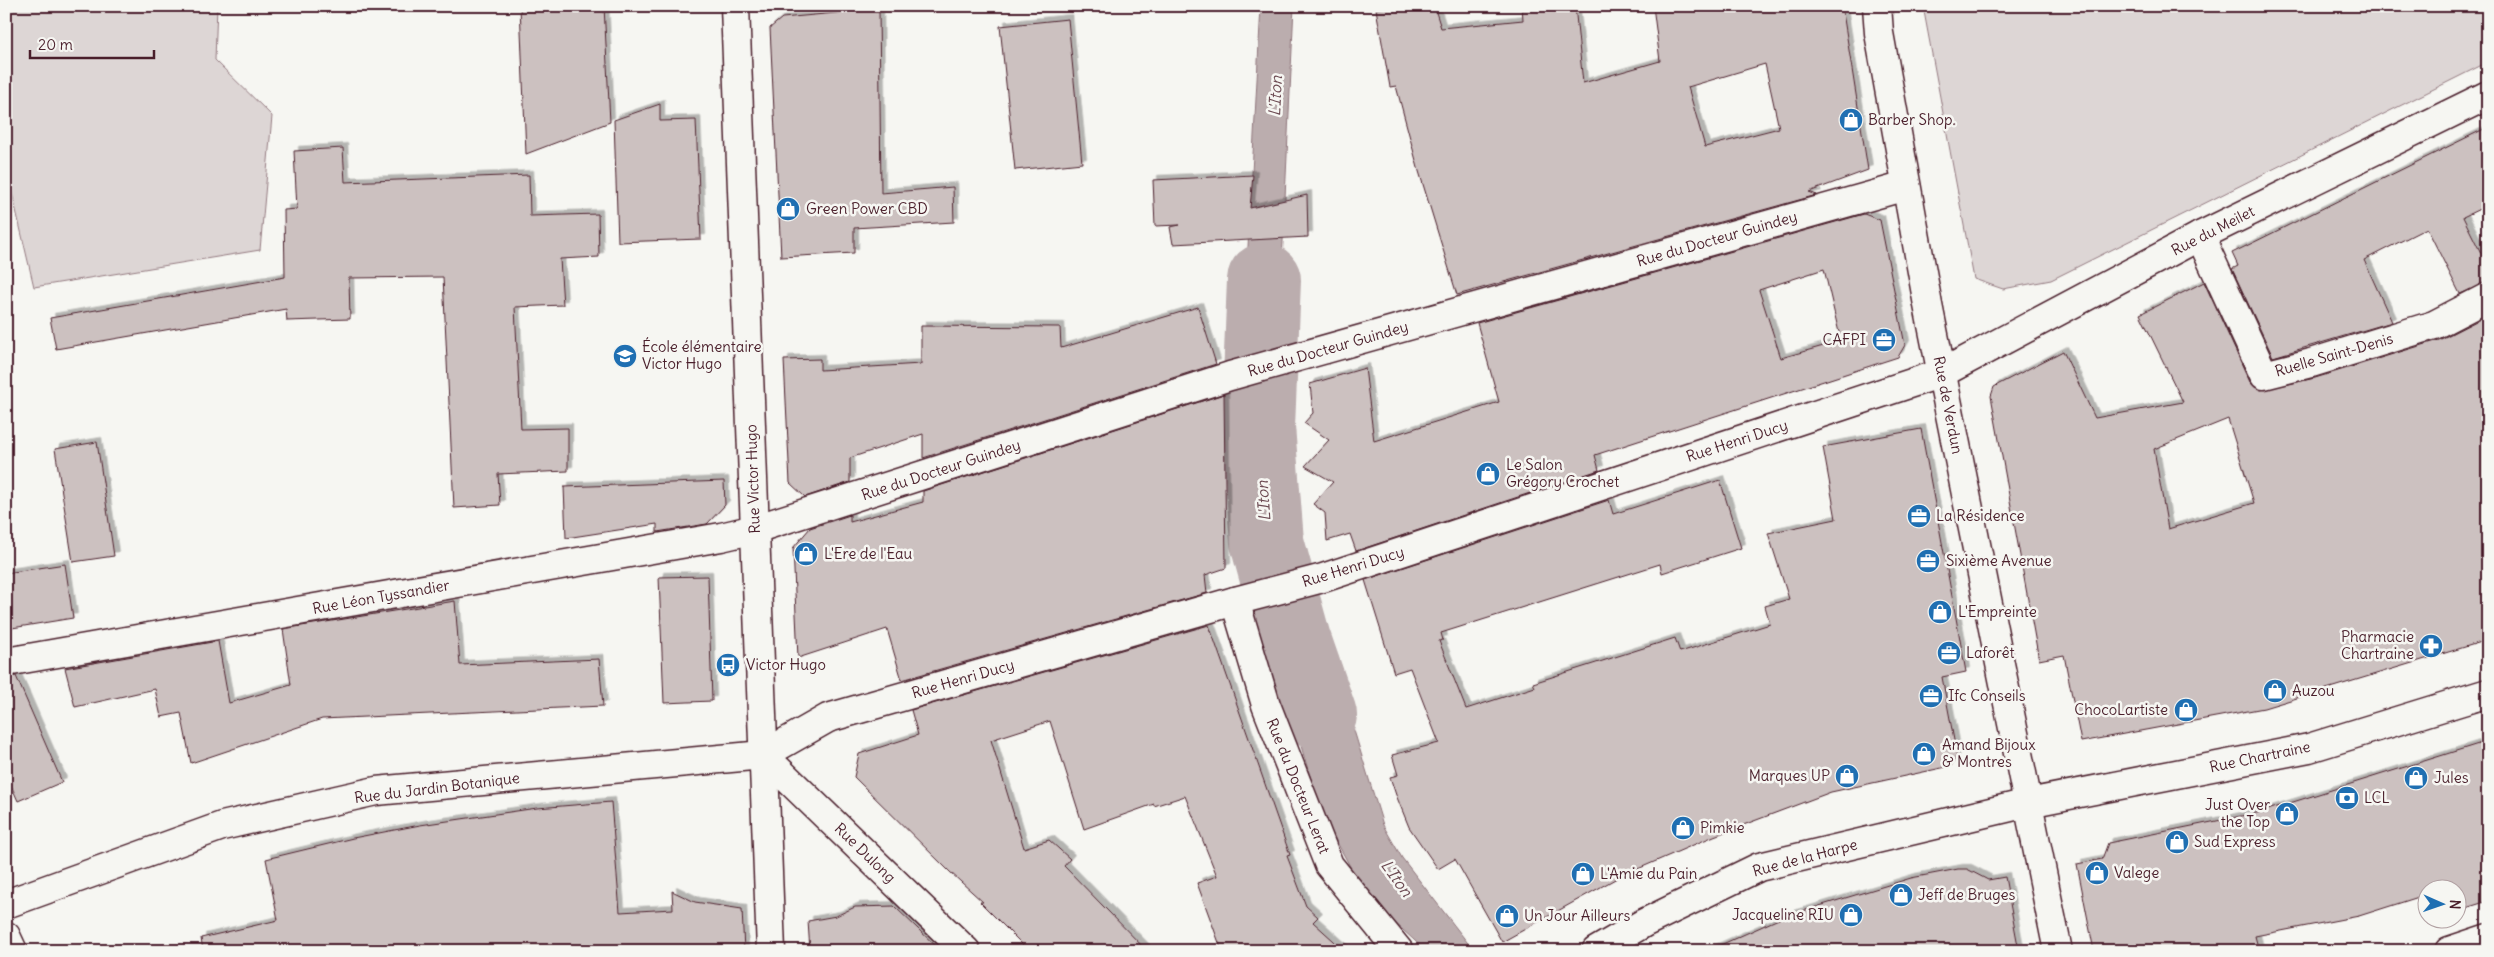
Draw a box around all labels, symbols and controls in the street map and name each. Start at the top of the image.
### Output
scale bar [30,28,154,60]
text: 20 m [38,35,73,54]
water label: L'Iton [1264,74,1286,117]
shop icon: Barber Shop. [1838,107,1864,133]
place label: Barber Shop. [1868,110,1956,129]
shop icon: Green Power CBD [775,196,801,222]
place label: Green Power CBD [806,199,928,218]
street label: Rue du Meilet [2168,201,2258,260]
street label: Rue du Docteur Guindey [1634,207,1799,271]
street label: Rue du Docteur Guindey [1245,317,1410,381]
office icon: CAFPI [1871,327,1897,353]
street label: Ruelle Saint-Denis [2273,329,2395,380]
place label: CAFPI [1823,330,1866,349]
place label: École élémentaire Victor Hugo [642,337,762,373]
school or university icon: École élémentaire Victor Hugo [612,343,638,369]
street label: Rue de Verdun [1930,354,1967,456]
street label: Rue Henri Ducy [1684,415,1790,466]
street label: Rue Victor Hugo [741,424,764,534]
street label: Rue du Docteur Guindey [859,435,1023,504]
place label: Le Salon Grégory Crochet [1506,455,1619,491]
shop icon: Le Salon Grégory Crochet [1475,461,1501,487]
water label: L'Iton [1252,479,1274,522]
office icon: La Résidence [1906,503,1932,529]
place label: La Résidence [1936,506,2025,525]
shop icon: L'Ere de l'Eau [793,541,819,567]
street label: Rue Henri Ducy [1300,542,1406,591]
place label: L'Ere de l'Eau [824,544,912,563]
office icon: Sixième Avenue [1915,548,1941,574]
place label: Sixième Avenue [1946,551,2052,570]
street label: Rue Léon Tyssandier [311,575,451,618]
shop icon: L'Empreinte [1927,599,1953,625]
place label: L'Empreinte [1958,602,2037,621]
place label: Pharmacie Chartraine [2341,627,2414,663]
pharmacy icon: Pharmacie Chartraine [2418,633,2444,659]
office icon: Laforêt [1936,640,1962,666]
place label: Laforêt [1966,643,2015,662]
bus stop icon: Victor Hugo [715,652,741,678]
place label: Victor Hugo [746,655,826,674]
street label: Rue Henri Ducy [909,655,1016,702]
shop icon: Auzou [2262,678,2288,704]
place label: Auzou [2292,681,2335,700]
office icon: Ifc Conseils [1918,683,1944,709]
place label: Ifc Conseils [1948,686,2026,705]
shop icon: ChocoLartiste [2173,697,2199,723]
place label: ChocoLartiste [2074,700,2168,719]
street label: Rue du Docteur Lerat [1263,715,1334,856]
place label: Amand Bijoux & Montres [1942,735,2036,771]
street label: Rue Chartraine [2208,737,2312,776]
shop icon: Amand Bijoux & Montres [1911,741,1937,767]
shop icon: Marques UP [1834,763,1860,789]
shop icon: Jules [2403,765,2429,791]
place label: Marques UP [1749,766,1830,785]
street label: Rue du Jardin Botanique [353,768,521,807]
place label: Jules [2434,768,2469,787]
bank icon: LCL [2334,785,2360,811]
place label: LCL [2364,788,2390,807]
place label: Just Over the Top [2205,795,2270,831]
shop icon: Just Over the Top [2274,801,2300,827]
shop icon: Pimkie [1670,815,1696,841]
place label: Pimkie [1700,818,1745,837]
street label: Rue Dulong [831,819,900,887]
shop icon: Sud Express [2164,829,2190,855]
place label: Sud Express [2194,832,2276,851]
street label: Rue de la Harpe [1750,834,1859,881]
water label: L'Iton [1377,856,1417,901]
shop icon: Valege [2084,860,2110,886]
shop icon: L'Amie du Pain [1570,861,1596,887]
place label: Valege [2114,863,2159,882]
place label: L'Amie du Pain [1600,864,1698,883]
north arrow [2416,880,2466,930]
shop icon: Jeff de Bruges [1888,882,1914,908]
place label: Jeff de Bruges [1918,885,2016,904]
text: N [2446,899,2464,910]
shop icon: Jacqueline RIU [1838,902,1864,928]
shop icon: Un Jour Ailleurs [1494,903,1520,929]
place label: Jacqueline RIU [1732,905,1834,924]
place label: Un Jour Ailleurs [1524,906,1631,925]

